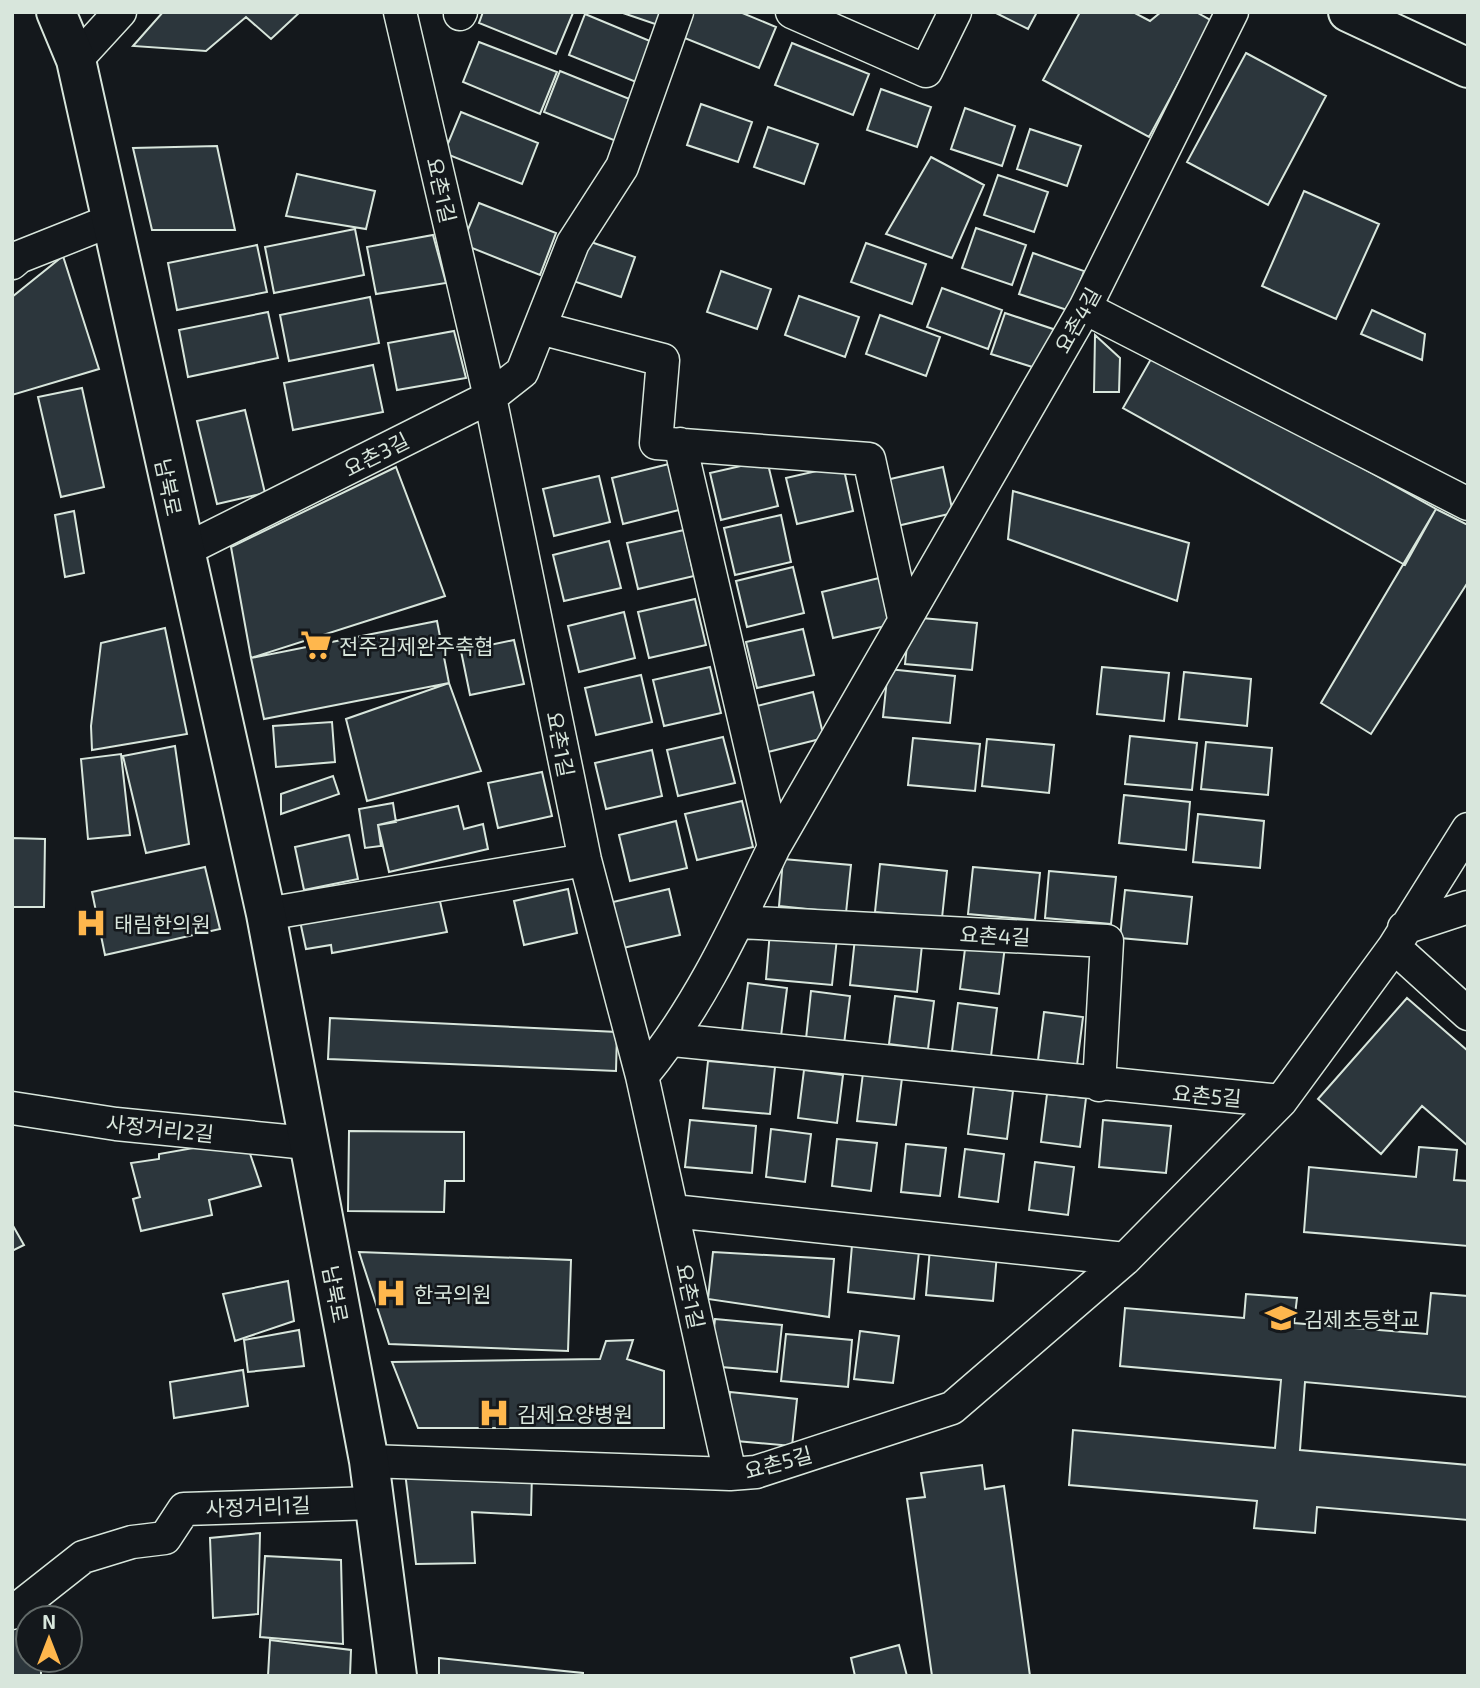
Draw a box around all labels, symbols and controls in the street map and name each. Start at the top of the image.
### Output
street label: 요촌1길 [422,155,462,225]
street label: 요촌4길 [1049,283,1105,357]
street label: 요촌3길 [339,427,413,481]
street label: 남북로 [151,456,187,518]
supermarket icon: 전주김제완주축협 [299,628,333,662]
place label: 전주김제완주축협 [339,633,494,658]
street label: 요촌1길 [542,709,580,779]
hospital icon: 태림한의원 [74,906,108,940]
place label: 태림한의원 [114,911,211,936]
street label: 요촌4길 [959,921,1031,949]
street label: 요촌5길 [1171,1080,1243,1110]
street label: 사정거리2길 [105,1110,215,1146]
street label: 요촌1길 [672,1261,710,1331]
street label: 남북로 [318,1263,354,1325]
hospital icon: 한국의원 [374,1276,408,1310]
place label: 한국의원 [414,1281,491,1306]
school or university icon: 김제초등학교 [1264,1301,1298,1335]
place label: 김제초등학교 [1304,1306,1420,1331]
hospital icon: 김제요양병원 [477,1396,511,1430]
place label: 김제요양병원 [517,1401,633,1426]
street label: 요촌5길 [741,1441,815,1483]
street label: 사정거리1길 [205,1492,311,1520]
north arrow [14,1604,84,1674]
text: N [42,1610,56,1633]

